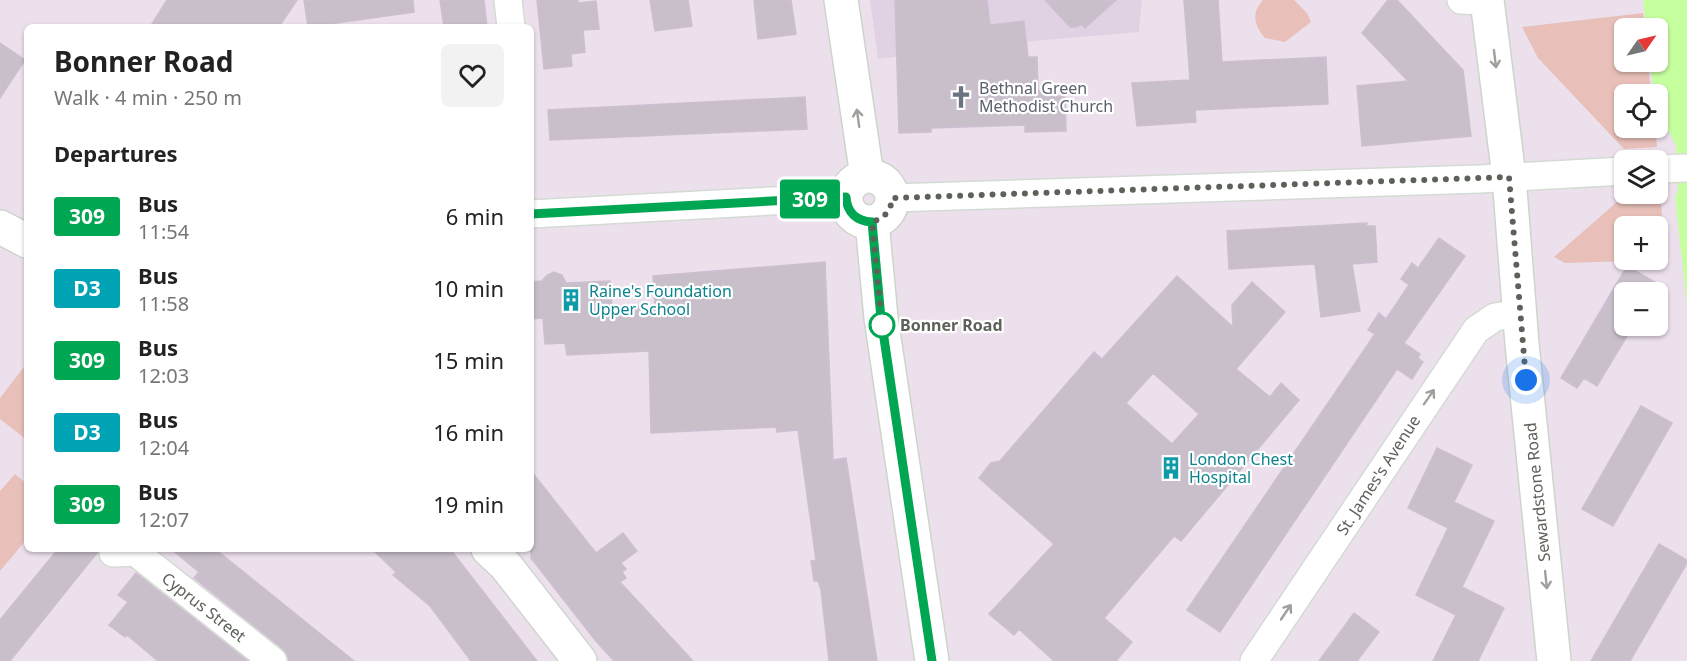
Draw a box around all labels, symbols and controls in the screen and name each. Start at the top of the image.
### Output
north arrow [1614,18,1668,72]
map controls [1614,18,1668,336]
text: Bonner Road [54,42,233,80]
button: heart [441,44,504,107]
one-way arrow [1490,49,1501,69]
place label: Bethnal Green Methodist Church [979,77,1113,117]
text: Walk · 4 min · 250 m [54,84,242,111]
church icon: Bethnal Green Methodist Church [948,84,974,110]
button: locate [1614,84,1668,138]
one-way arrow [852,108,863,128]
text: Departures [54,138,178,168]
button: layers [1614,150,1668,204]
line badge: 309 [776,180,844,218]
text: 309 [792,185,828,213]
text: Bus [138,188,178,218]
text: 6 min [446,201,504,231]
text: 309 [69,202,105,230]
button: + [1614,216,1668,270]
text: 11:54 [138,218,189,245]
text: Bus [138,260,178,290]
text: 10 min [433,273,504,303]
text: D3 [73,274,101,302]
place label: Raine's Foundation Upper School [589,280,732,320]
button: − [1614,282,1668,336]
building icon: Raine's Foundation Upper School [558,287,584,313]
text: 11:58 [138,290,189,317]
marker: Bonner Road [869,312,895,338]
place label: Bonner Road [900,314,1003,336]
text: Bus [138,332,178,362]
text: 15 min [433,345,504,375]
text: 309 [69,346,105,374]
text: 12:03 [138,362,189,389]
your location [1511,365,1541,395]
one-way arrow [1423,390,1435,406]
text: Bus [138,404,178,434]
street label: St. James's Avenue [1331,411,1425,539]
text: 16 min [433,417,504,447]
text: D3 [73,418,101,446]
street label: Sewardstone Road [1519,421,1555,563]
text: 12:04 [138,434,189,461]
place label: London Chest Hospital [1189,448,1293,488]
building icon: London Chest Hospital [1158,455,1184,481]
text: Bus [138,476,178,506]
text: 19 min [433,489,504,519]
text: 309 [69,490,105,518]
text: 12:07 [138,506,189,533]
street label: Cyprus Street [157,567,251,647]
one-way arrow [1541,570,1552,590]
one-way arrow [1280,604,1293,621]

